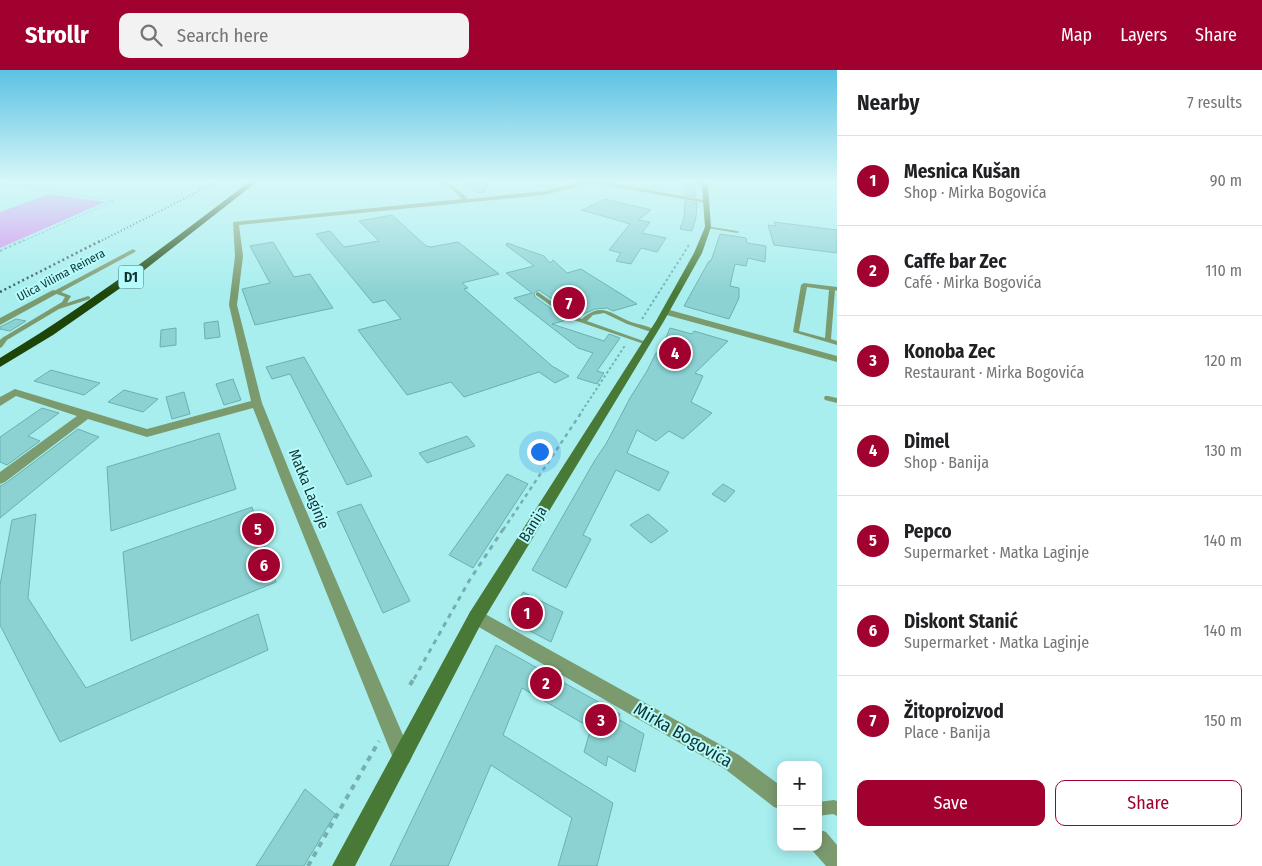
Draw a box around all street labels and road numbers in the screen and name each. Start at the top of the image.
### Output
street label: Ulica Vilima Reinera [15,246,107,304]
road number: D1 [118,266,144,288]
street label: Matka Laginje [285,447,333,531]
street label: Banija [515,503,551,545]
street label: Mirka Bogovića [630,698,737,772]

